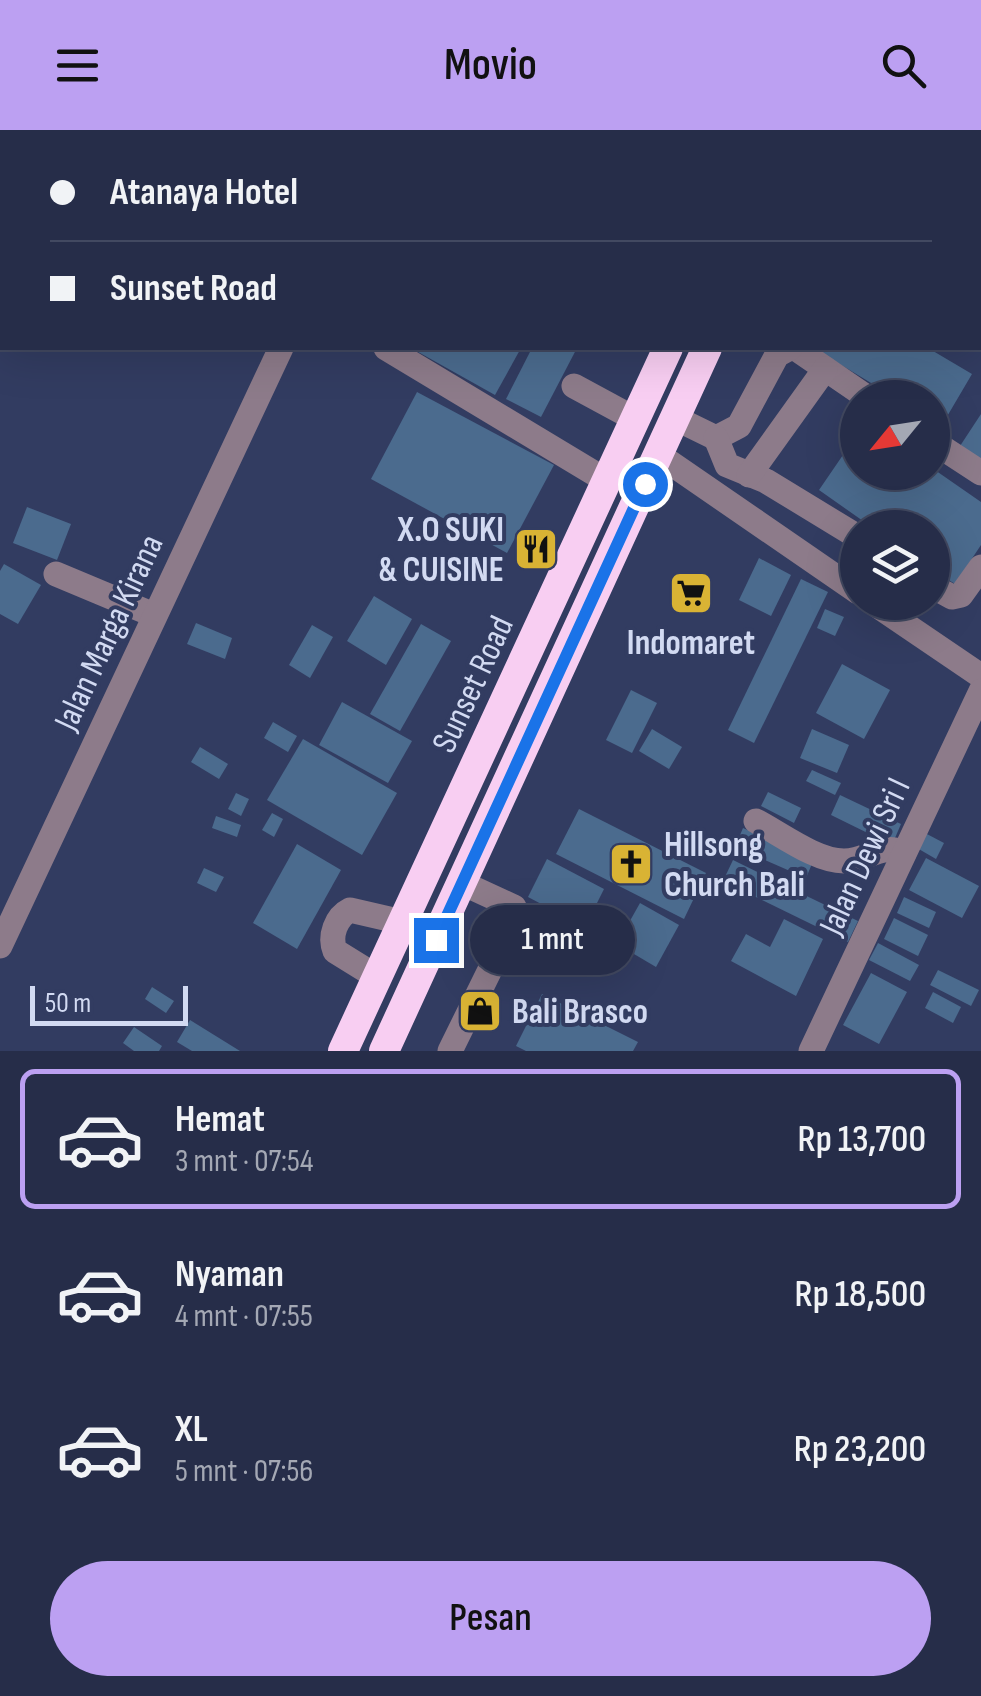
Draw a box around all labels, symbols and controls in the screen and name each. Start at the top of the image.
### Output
icon: menu [50,38,105,93]
text: Movio [444,38,537,93]
icon: search [876,38,931,93]
text: Atanaya Hotel [110,170,298,215]
text: Sunset Road [110,266,277,311]
north arrow [840,380,950,490]
map controls [840,380,950,620]
route start [623,462,668,507]
place label: X.O SUKI & CUISINE [379,509,504,592]
button: layers [840,510,950,620]
restaurant icon: X.O SUKI & CUISINE [513,526,559,572]
street label: Jalan Marga Kirana [45,528,173,738]
supermarket icon: Indomaret [668,570,714,616]
street label: Sunset Road [423,610,524,760]
place label: Indomaret [627,622,755,665]
street label: Jalan Dewi Sri I [810,771,920,943]
place label: Hillsong Church Bali [664,824,805,907]
church icon: Hillsong Church Bali [608,841,654,887]
callout: 1 mnt [471,905,636,975]
route end [414,918,459,963]
text: 1 mnt [521,920,584,959]
scale bar [30,981,188,1026]
text: 50 m [45,987,91,1020]
shop icon: Bali Brasco [457,988,503,1034]
place label: Bali Brasco [512,991,648,1034]
icon: car [55,1094,145,1184]
text: Hemat [175,1097,265,1142]
text: Rp 13,700 [797,1117,926,1162]
text: 3 mnt · 07:54 [175,1142,313,1181]
icon: car [55,1249,145,1339]
text: Nyaman [175,1252,284,1297]
text: Rp 18,500 [795,1272,926,1317]
text: 4 mnt · 07:55 [175,1297,313,1336]
icon: car [55,1404,145,1494]
text: XL [175,1407,208,1452]
text: Rp 23,200 [794,1427,926,1472]
text: 5 mnt · 07:56 [175,1452,313,1491]
button: Pesan [50,1561,931,1676]

